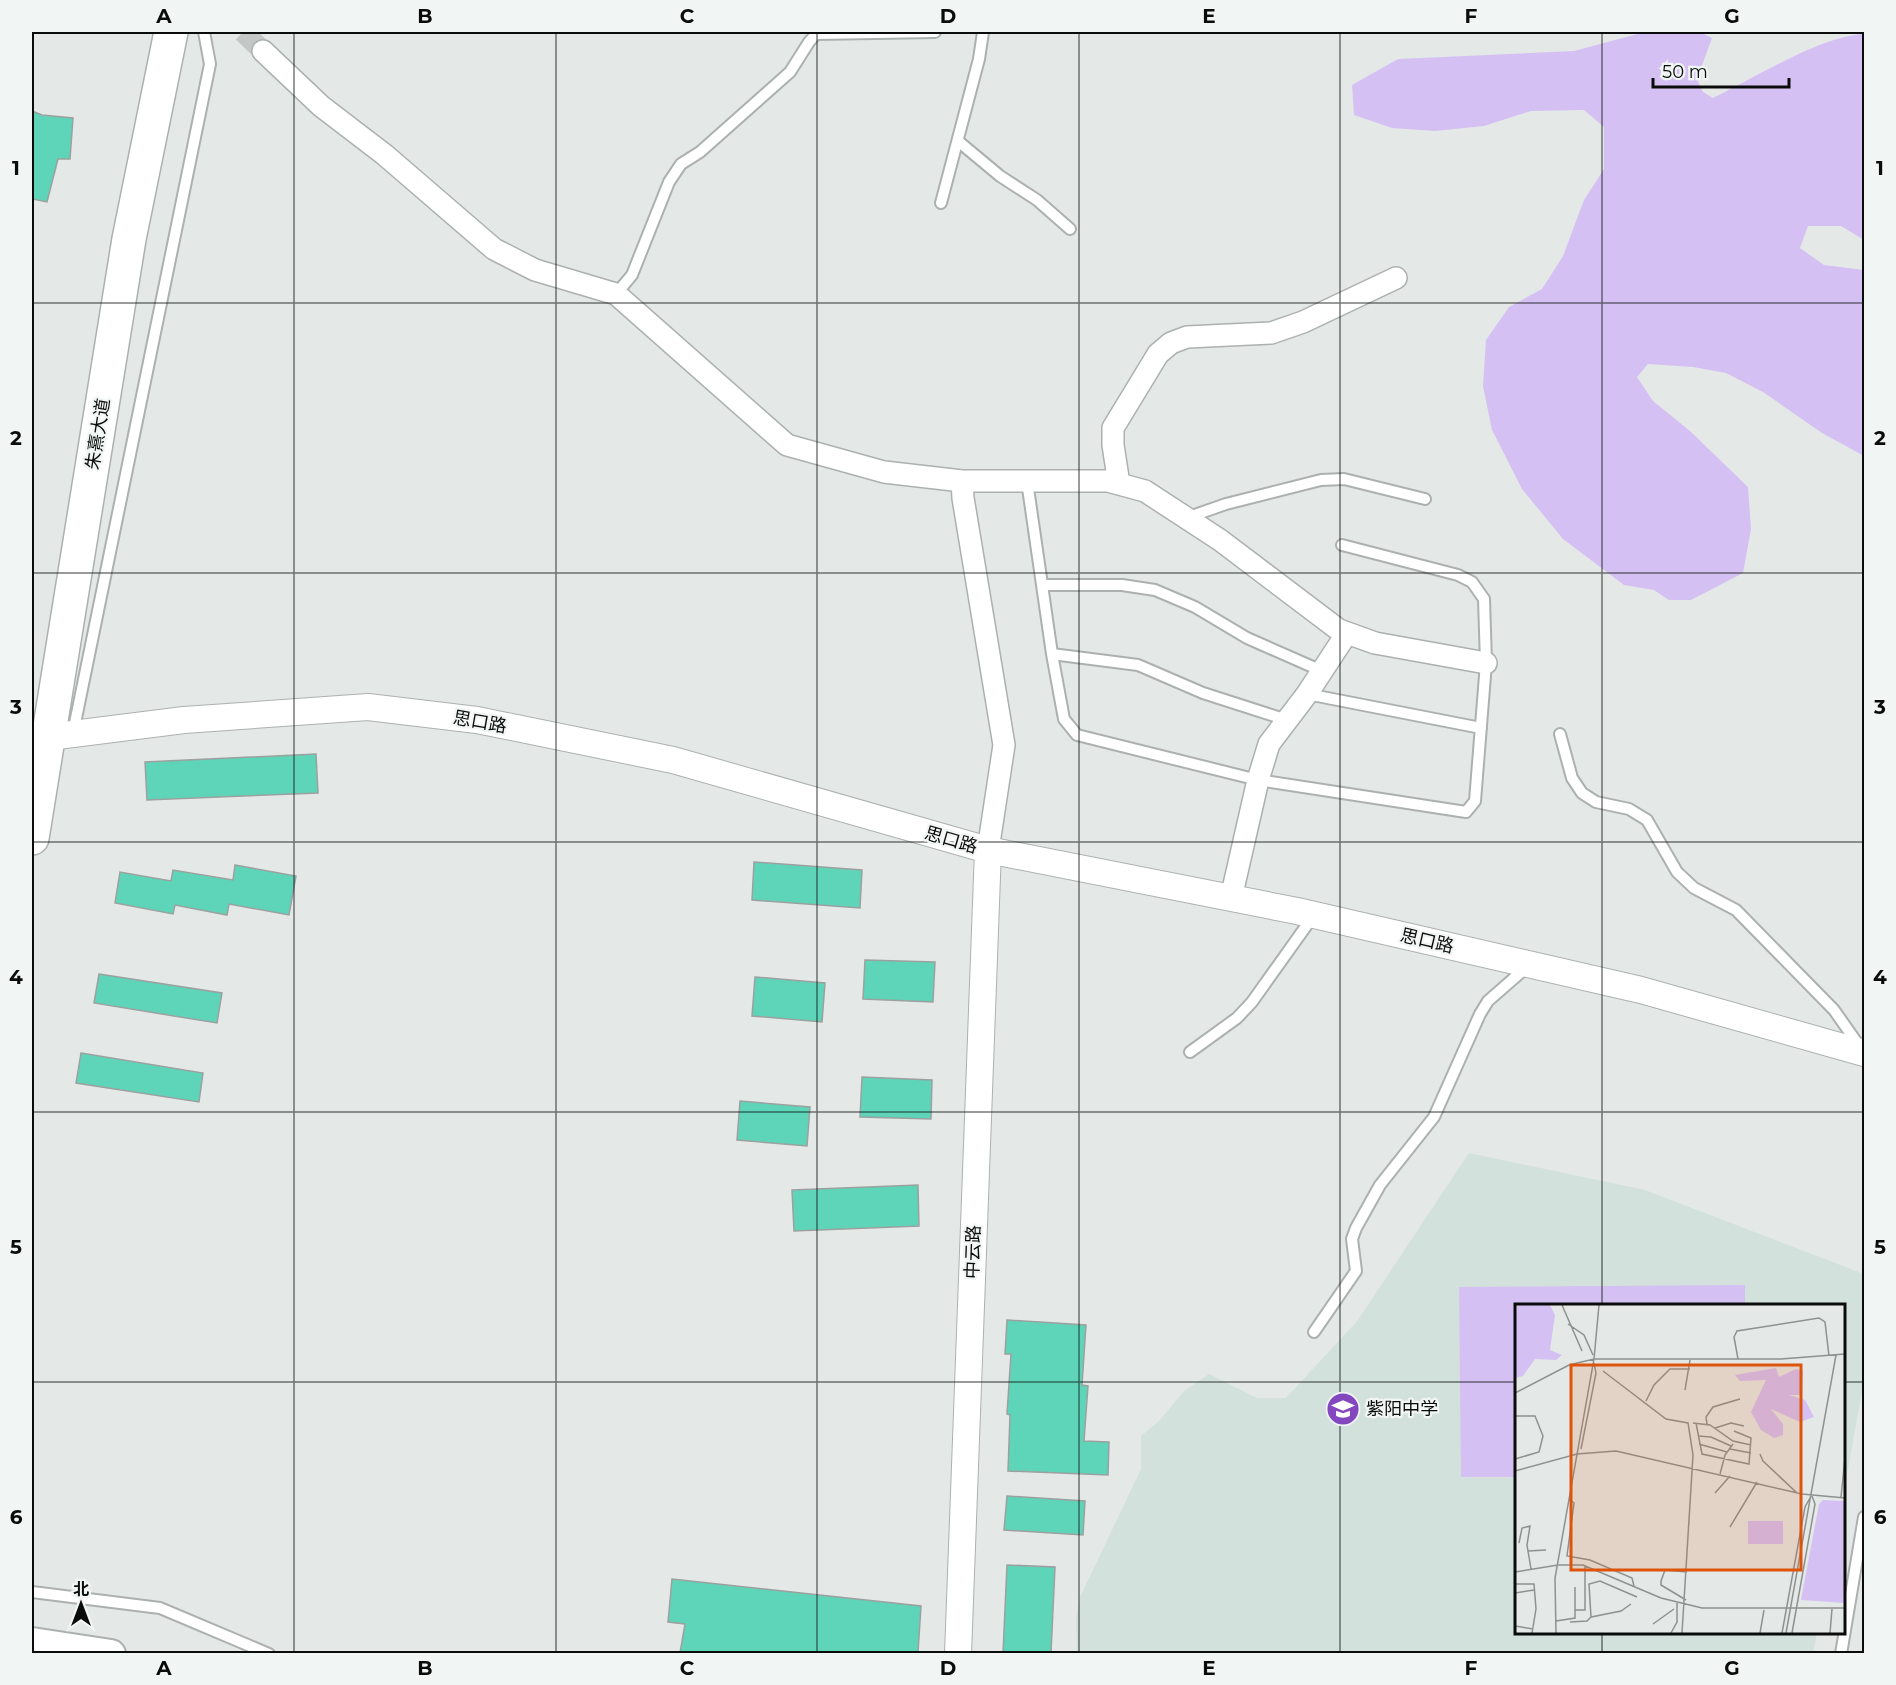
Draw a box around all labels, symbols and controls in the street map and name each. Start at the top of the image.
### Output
text: A [155,4,172,28]
text: B [417,4,433,28]
text: C [680,4,695,28]
text: D [940,4,956,28]
text: E [1202,4,1216,28]
text: F [1465,4,1478,28]
text: G [1724,4,1740,28]
scale bar [1653,51,1790,89]
text: 50 m [1662,61,1708,83]
text: 1 [12,156,20,180]
text: 1 [1876,156,1884,180]
street label: 朱熹大道 [82,397,114,471]
text: 2 [10,426,22,450]
text: 2 [1874,426,1886,450]
text: 3 [9,695,22,719]
text: 3 [1873,695,1886,719]
street label: 思口路 [452,706,508,738]
street label: 思口路 [922,822,980,858]
street label: 思口路 [1398,924,1456,958]
text: 4 [9,965,23,989]
text: 4 [1873,965,1887,989]
street label: 中云路 [961,1225,985,1279]
text: 5 [10,1235,22,1259]
text: 5 [1874,1235,1886,1259]
inset map [1515,1304,1845,1634]
school or university icon: 紫阳中学 [1325,1391,1361,1427]
place label: 紫阳中学 [1366,1398,1438,1420]
text: 6 [10,1505,23,1529]
text: 6 [1874,1505,1887,1529]
north arrow [51,1574,111,1634]
text: 北 [73,1580,89,1599]
text: A [155,1656,172,1680]
text: B [417,1656,433,1680]
text: C [680,1656,695,1680]
text: D [940,1656,956,1680]
text: E [1202,1656,1216,1680]
text: F [1465,1656,1478,1680]
text: G [1724,1656,1740,1680]

